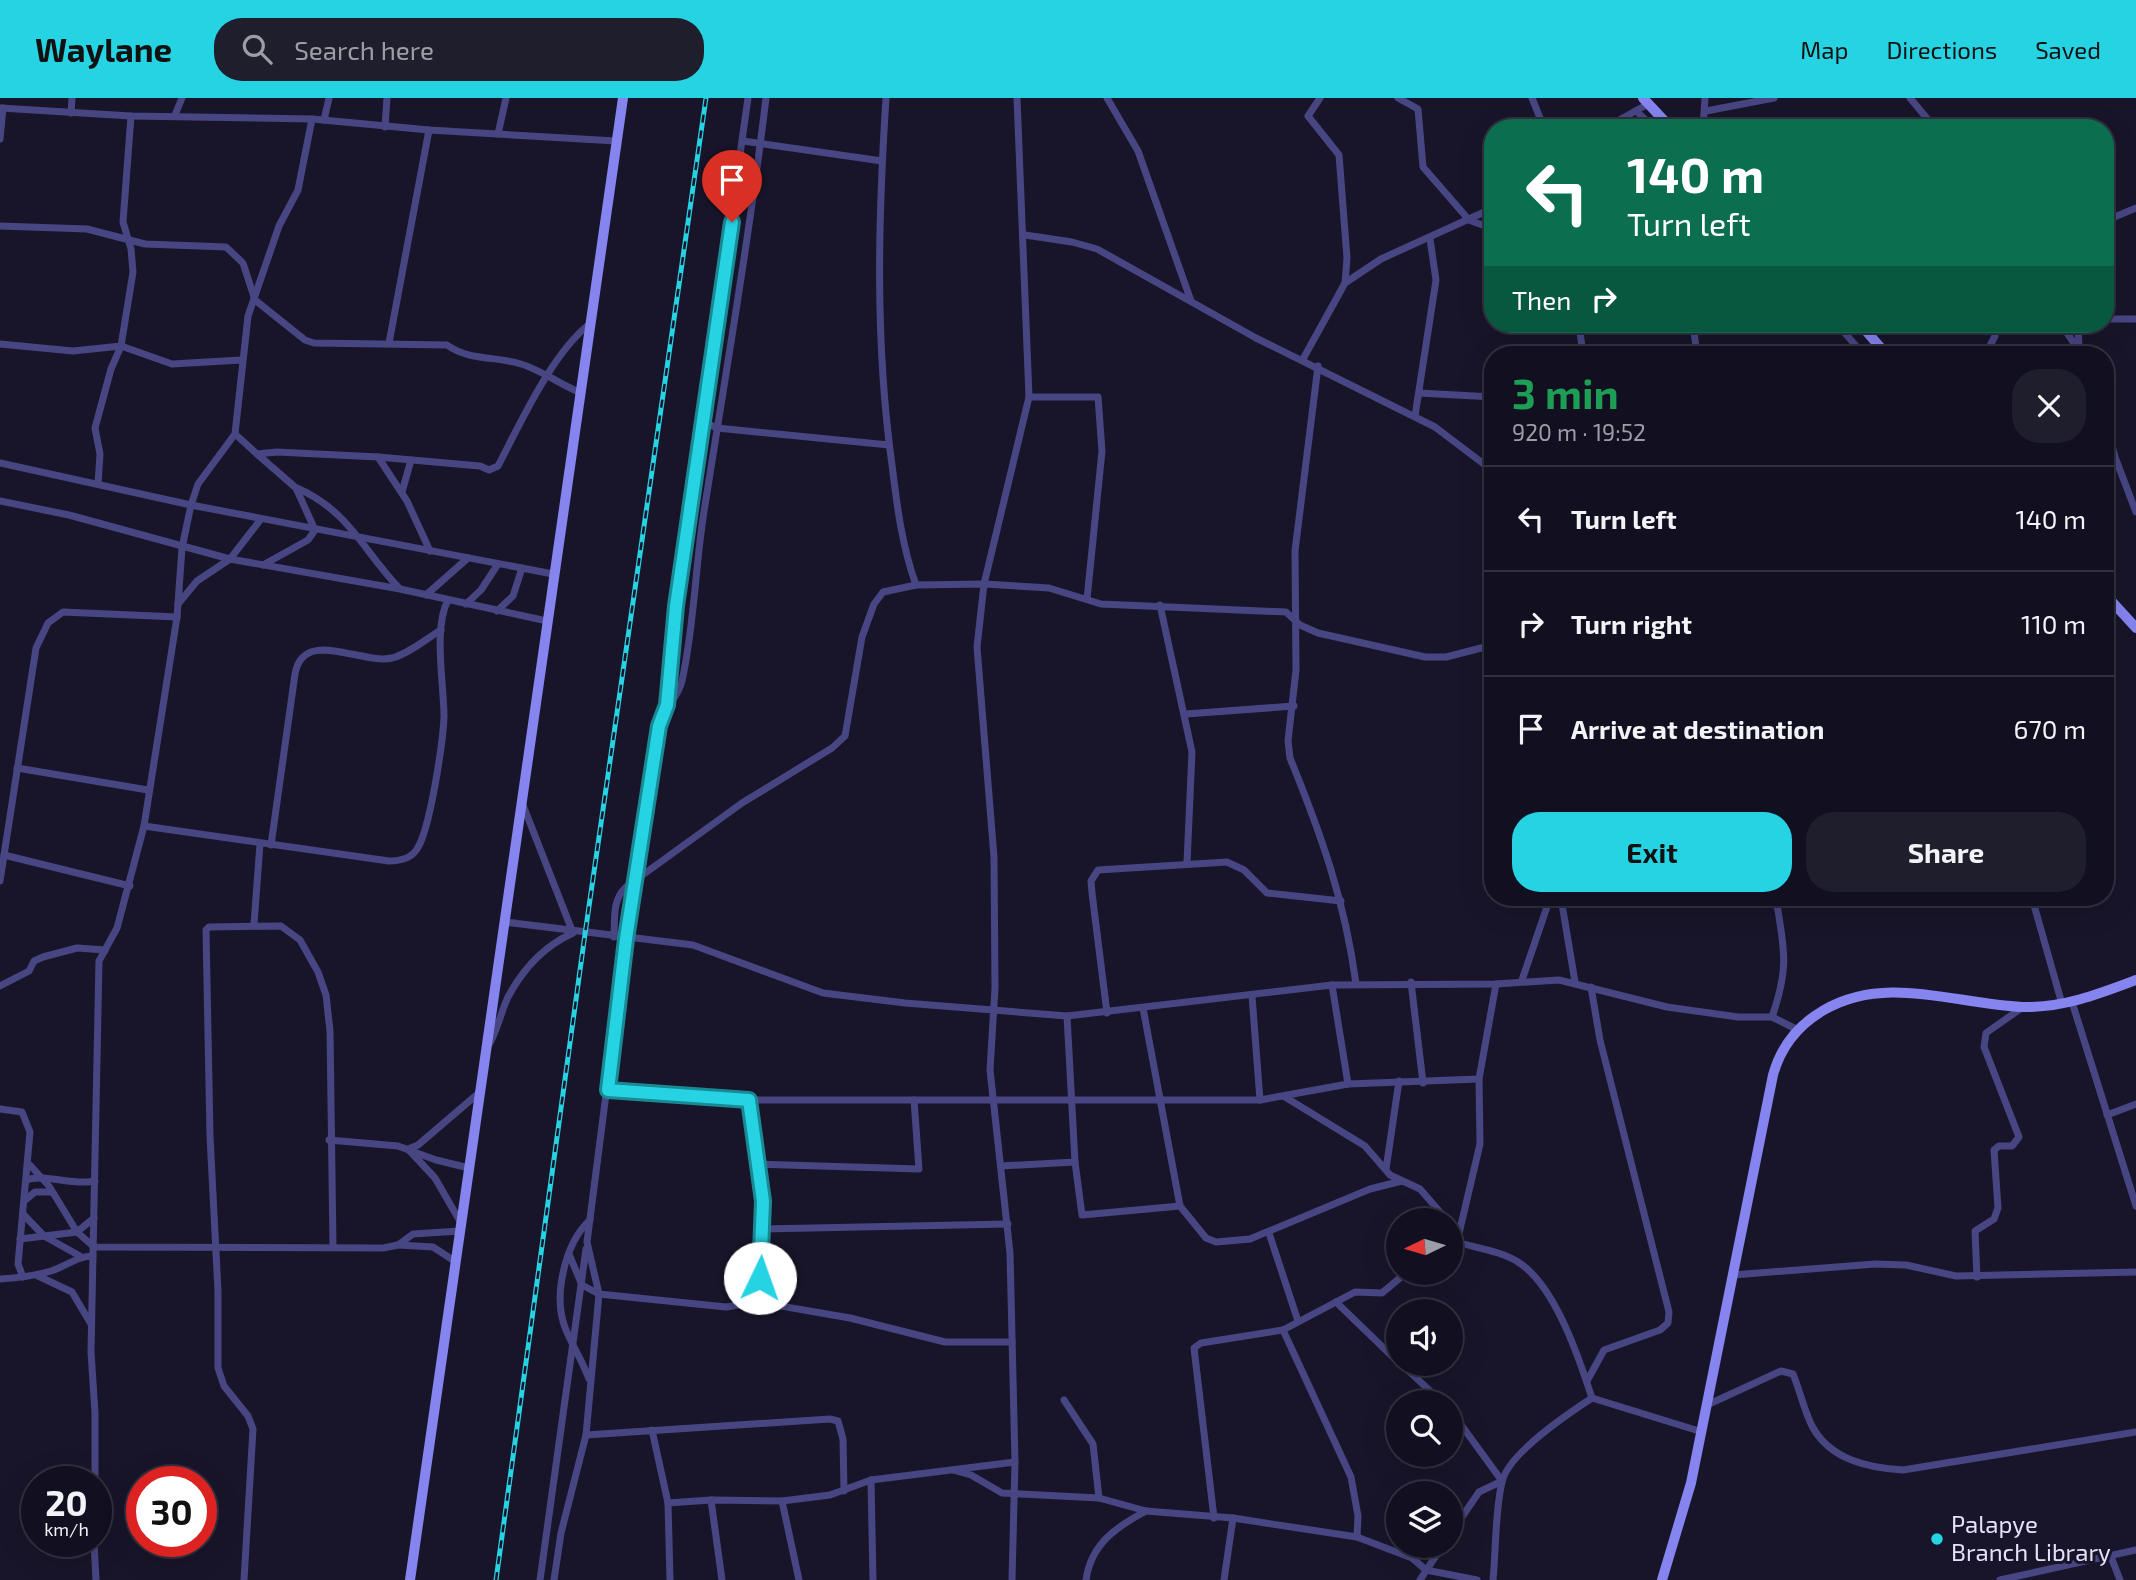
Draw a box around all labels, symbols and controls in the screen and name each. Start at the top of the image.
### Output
search box [214,18,704,81]
text: Waylane [35,29,172,69]
icon: search [238,30,276,68]
text: Search here [294,34,434,65]
text: Map [1800,35,1848,64]
text: Directions [1886,35,1997,64]
text: Saved [2035,35,2101,64]
text: 140 m [1627,144,1764,203]
icon: left [1512,147,1603,238]
pin [702,150,762,222]
icon: arrive [713,161,751,199]
text: Turn left [1627,204,1751,242]
icon: right [1585,280,1623,318]
text: Then [1512,284,1571,315]
text: 3 min [1512,367,1619,417]
button: close [2012,369,2086,443]
text: 920 m · 19:52 [1512,418,1646,446]
icon: left [1512,500,1550,538]
text: Turn left [1571,503,1677,534]
text: 140 m [2015,503,2086,534]
icon: right [1512,605,1550,643]
text: Turn right [1571,608,1692,639]
text: 110 m [2021,608,2086,639]
icon: arrive [1512,710,1550,748]
text: Arrive at destination [1571,713,1824,744]
text: 670 m [2014,713,2086,744]
button: Exit [1512,812,1792,892]
button: Share [1806,812,2086,892]
north arrow [1386,1208,1463,1284]
map controls [1386,1208,1463,1558]
position arrow [723,1241,797,1315]
button: sound [1386,1299,1463,1376]
button: search [1386,1390,1463,1467]
speed limit sign: 30 [126,1466,217,1557]
text: 20 [45,1481,88,1523]
button: layers [1386,1481,1463,1558]
place label: Palapye Branch Library [1951,1509,2111,1566]
text: km/h [44,1518,89,1540]
marker: Palapye Branch Library [1929,1531,1945,1547]

